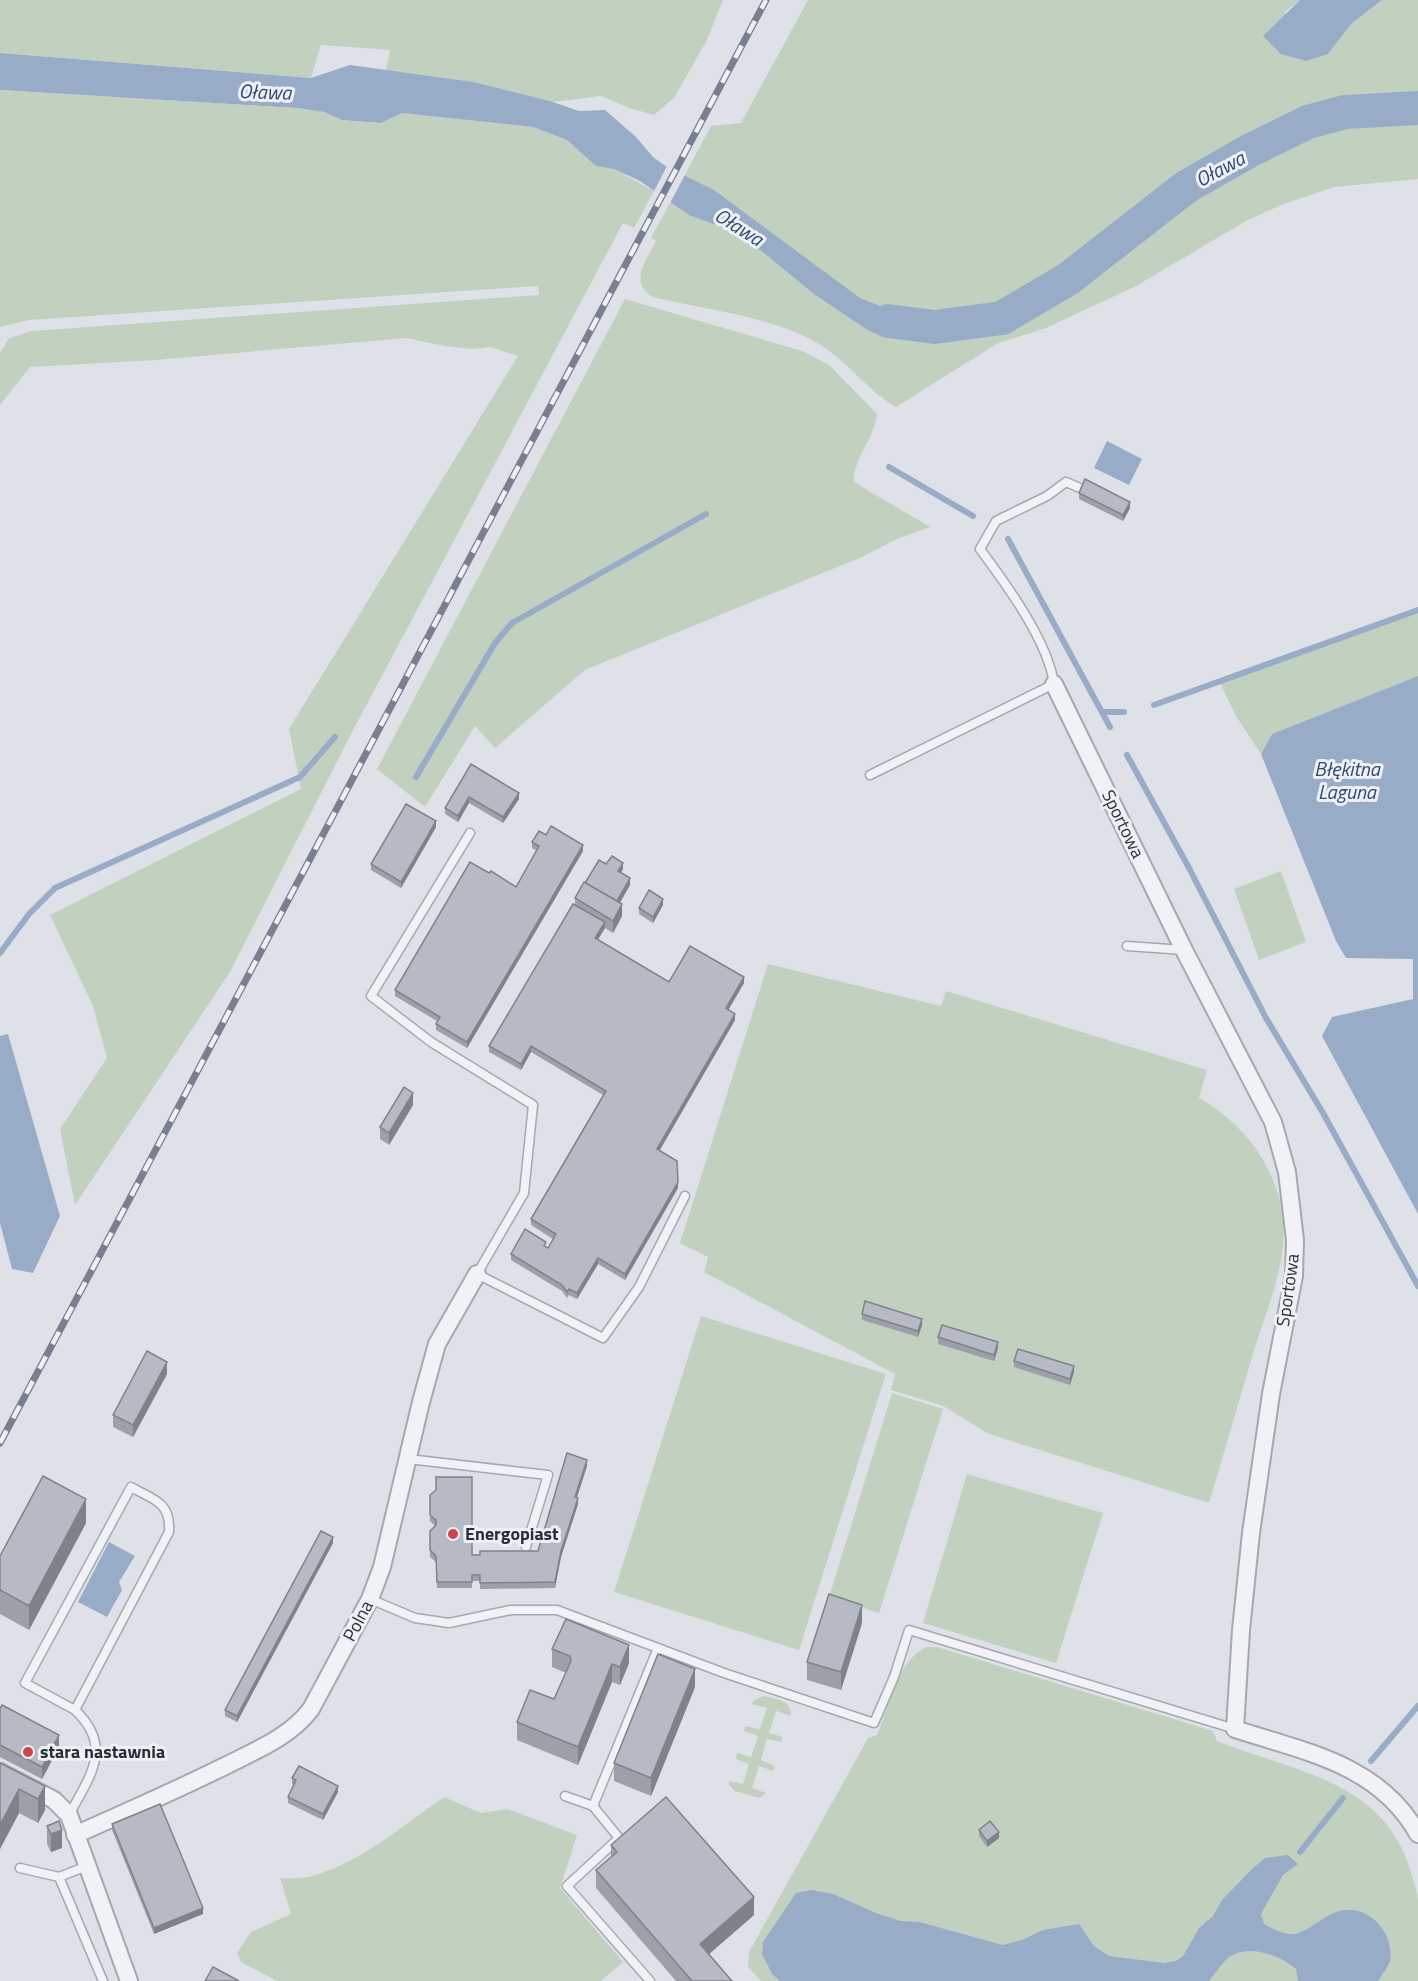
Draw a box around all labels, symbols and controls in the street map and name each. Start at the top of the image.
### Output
water label: Oława [238,75,293,108]
water label: Oława [1189,142,1251,195]
water label: Oława [709,200,771,254]
water label: Błękitna Laguna [1314,753,1381,807]
street label: Sportowa [1095,785,1152,863]
street label: Sportowa [1269,1252,1306,1328]
place label: Energopiast [465,1520,559,1547]
marker: Energopiast [446,1527,460,1541]
street label: Polna [336,1595,380,1646]
place label: stara nastawnia [40,1738,165,1765]
marker: stara nastawnia [21,1745,35,1759]

